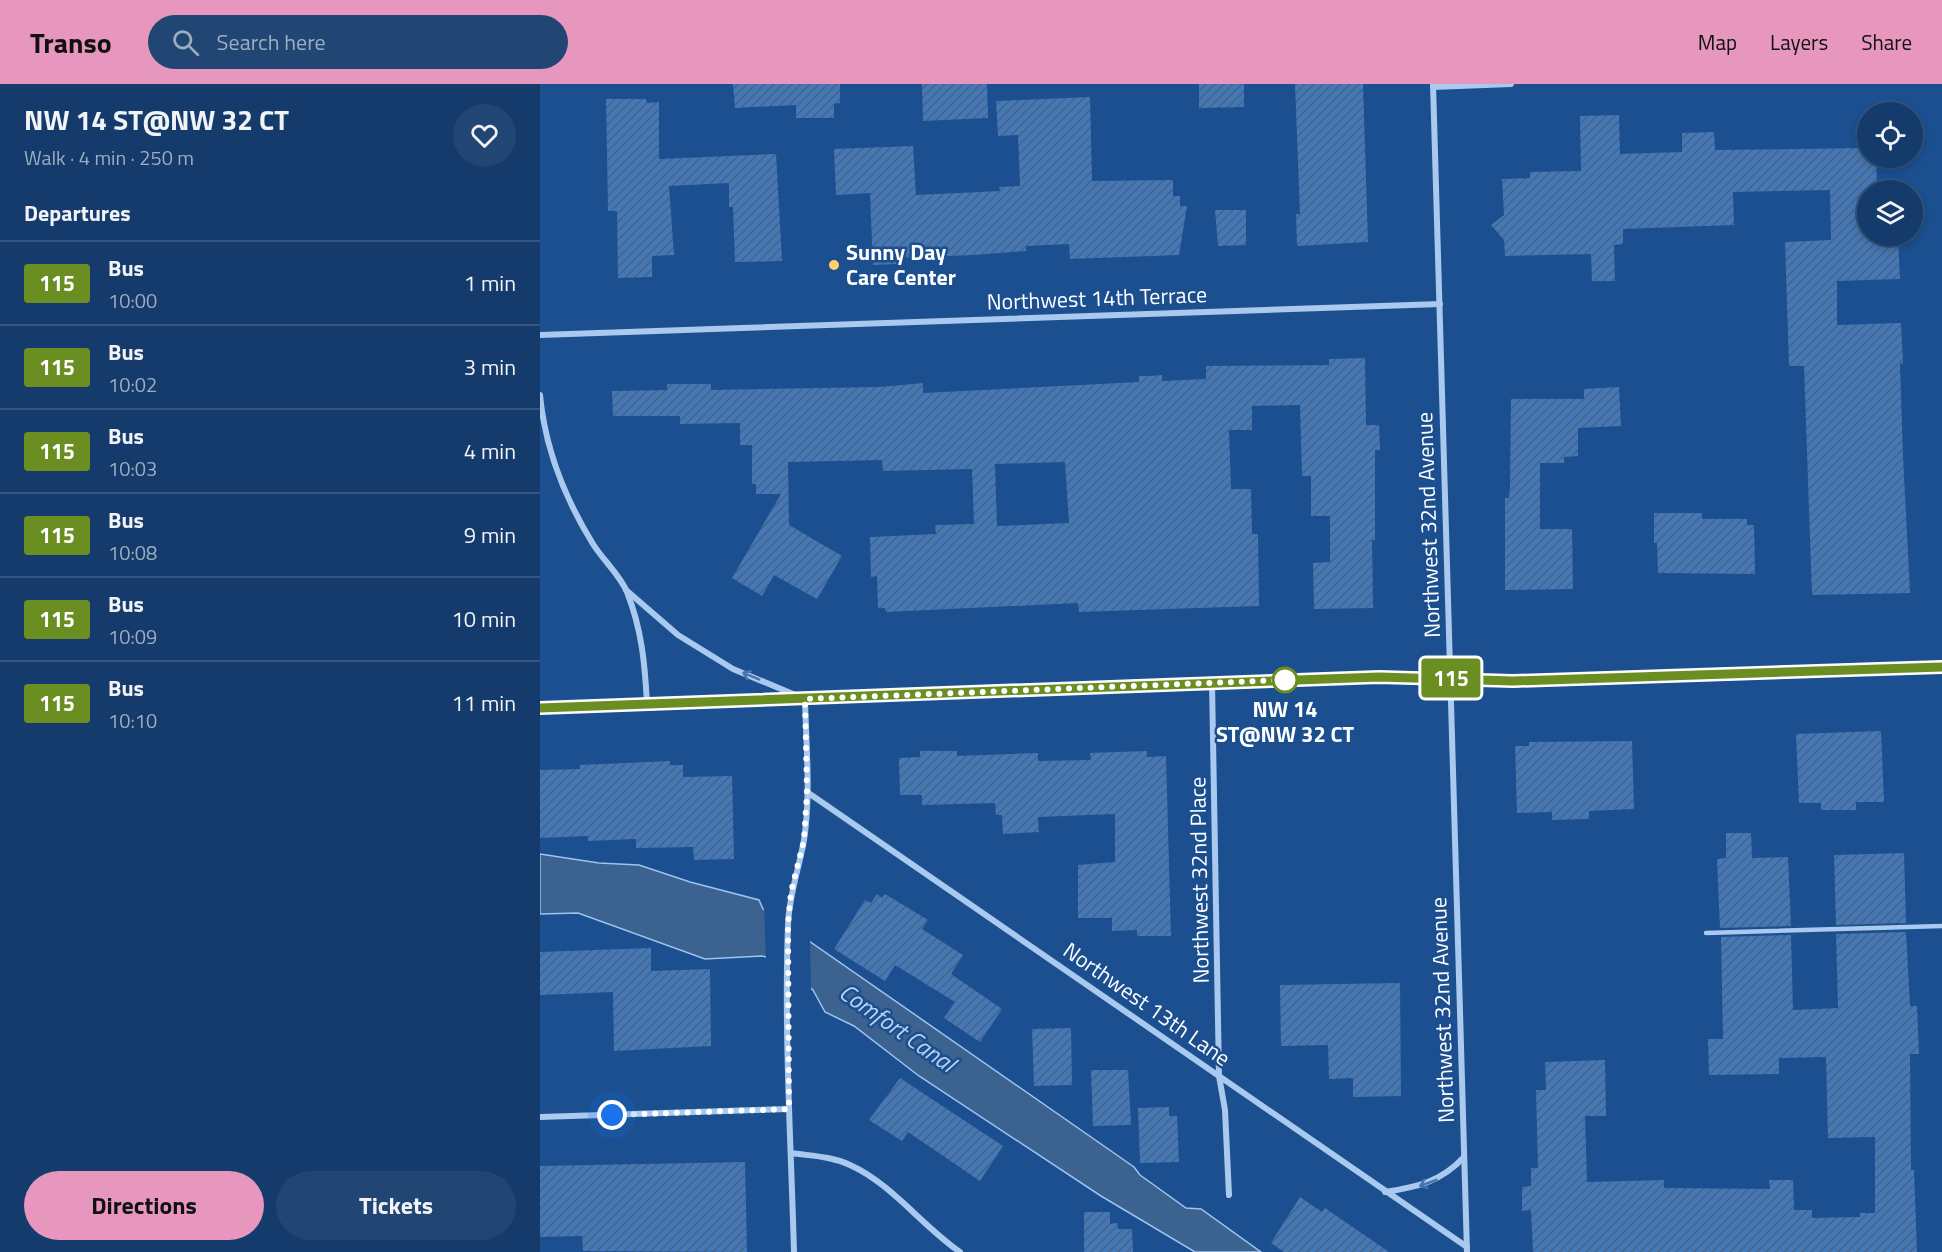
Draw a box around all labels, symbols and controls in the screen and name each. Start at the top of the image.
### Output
search box [148,15,568,69]
text: Transo [30,21,112,64]
text: Search here [217,25,326,59]
icon: search [169,26,202,59]
text: Map [1698,26,1737,58]
text: Layers [1770,26,1828,58]
text: Share [1861,26,1912,58]
text: NW 14 ST@NW 32 CT [24,98,289,141]
map controls [1857,102,1923,246]
button: locate [1857,102,1923,168]
button: heart [453,104,516,167]
text: Walk · 4 min · 250 m [24,142,194,173]
button: layers [1857,180,1923,246]
text: Departures [24,196,131,230]
place label: Sunny Day Care Center [846,235,956,294]
text: Bus [108,251,144,285]
marker: Sunny Day Care Center [827,258,841,272]
text: 1 min [464,266,516,300]
text: 115 [39,267,75,299]
street label: Northwest 14th Terrace [986,277,1208,319]
text: 10:00 [108,285,157,316]
text: Bus [108,335,144,369]
text: 3 min [464,350,516,384]
text: 115 [39,351,75,383]
text: 10:02 [108,369,157,400]
street label: Northwest 32nd Avenue [1407,412,1449,638]
text: Bus [108,419,144,453]
text: 4 min [464,434,516,468]
text: 115 [39,435,75,467]
text: 10:03 [108,453,157,484]
text: Bus [108,503,144,537]
text: 9 min [464,518,516,552]
text: 115 [39,519,75,551]
text: 10:08 [108,537,157,568]
text: Bus [108,587,144,621]
text: 10 min [451,602,516,636]
text: 115 [39,603,75,635]
text: 10:09 [108,621,157,652]
line badge: 115 [1416,658,1486,698]
text: 115 [1433,662,1469,694]
marker: NW 14 ST@NW 32 CT [1272,667,1298,693]
one-way arrow [742,670,760,681]
text: Bus [108,671,144,705]
text: 11 min [451,686,516,720]
text: 115 [39,687,75,719]
place label: NW 14 ST@NW 32 CT [1216,692,1355,751]
text: 10:10 [108,705,157,736]
street label: Northwest 32nd Place [1180,776,1218,984]
street label: Northwest 32nd Avenue [1421,897,1463,1123]
street label: Northwest 13th Lane [1056,933,1238,1075]
water label: Comfort Canal [832,974,965,1082]
your location [597,1100,627,1130]
button: Directions [24,1171,264,1240]
button: Tickets [276,1171,516,1240]
one-way arrow [1419,1178,1438,1189]

